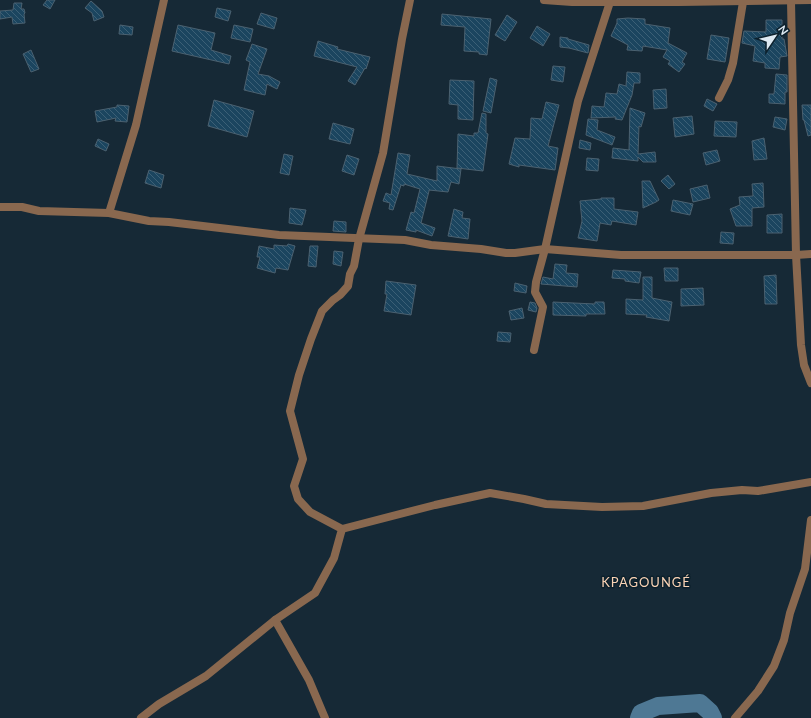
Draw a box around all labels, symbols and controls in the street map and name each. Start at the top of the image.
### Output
north arrow [755,16,795,56]
text: N [776,23,791,37]
district label: KPAGOUNGÉ [601,574,691,590]

